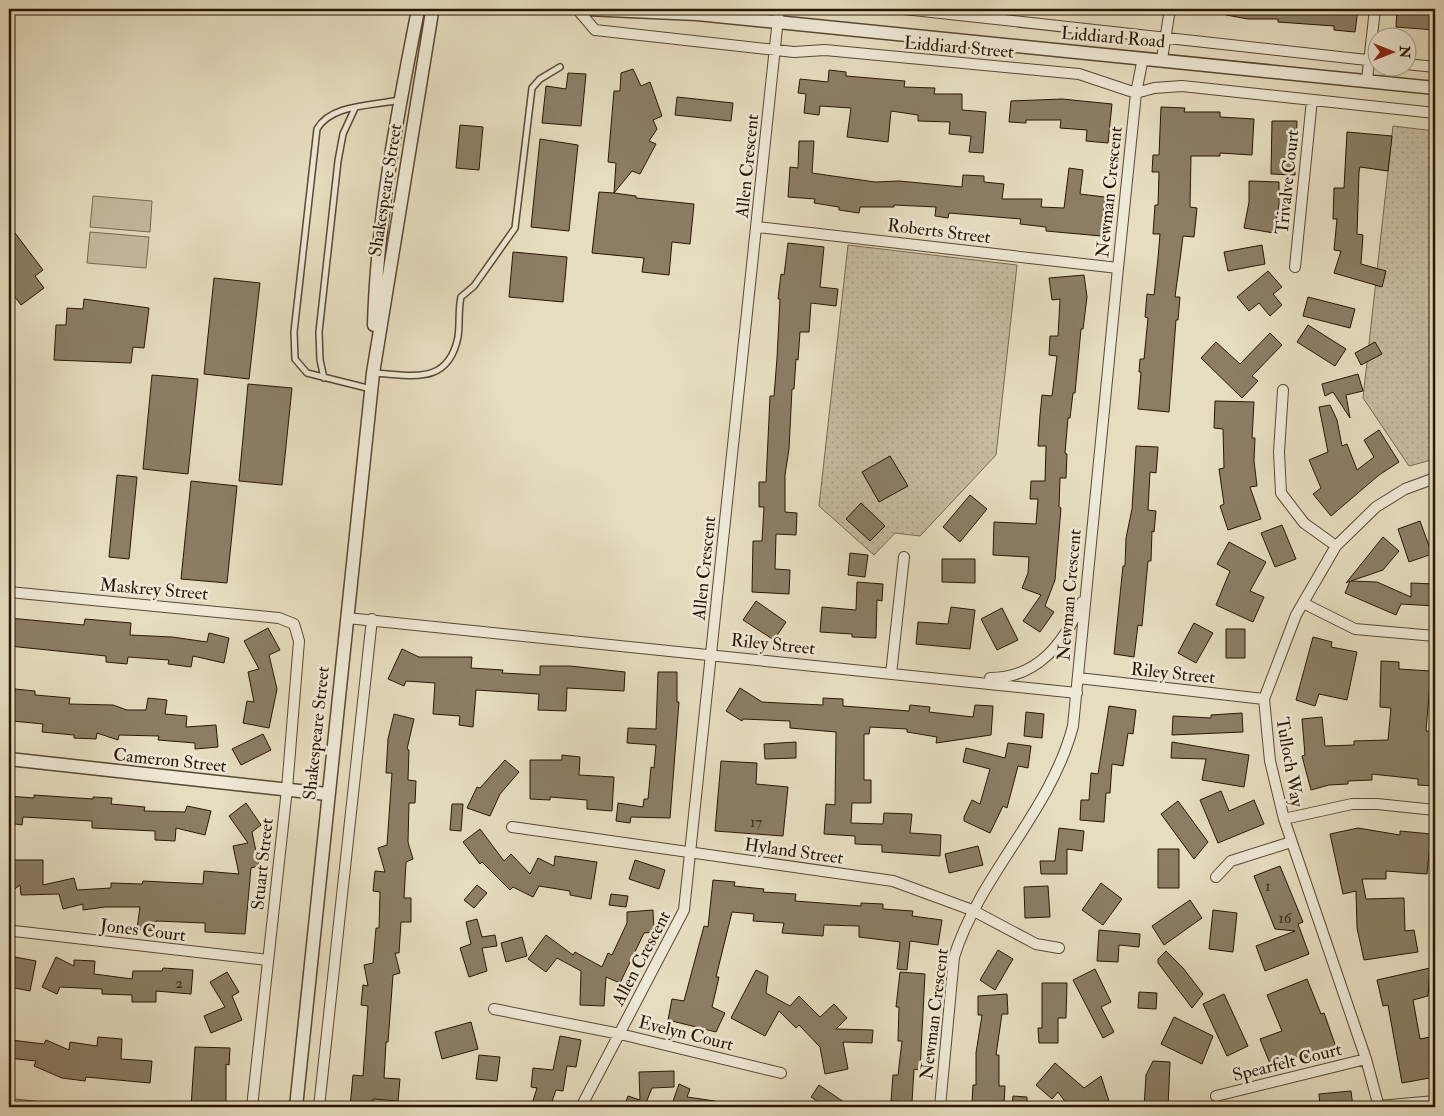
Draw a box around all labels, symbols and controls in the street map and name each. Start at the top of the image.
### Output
street label: Liddiard Road [1060,21,1166,54]
north arrow [1366,28,1416,78]
street label: Liddiard Street [903,31,1015,64]
text: N [1396,45,1413,59]
street label: Allen Crescent [731,113,764,220]
street label: Shakespeare Street [364,122,407,258]
street label: Newman Crescent [1091,125,1128,259]
street label: Trivalve Court [1271,128,1304,236]
street label: Roberts Street [886,214,992,249]
street label: Allen Crescent [688,515,721,622]
street label: Newman Crescent [1052,528,1087,662]
street label: Maskrey Street [99,573,209,606]
street label: Riley Street [730,629,816,660]
street label: Riley Street [1130,658,1216,689]
street label: Shakespeare Street [298,665,335,801]
street label: Tulloch Way [1270,715,1309,810]
street label: Cameron Street [112,743,228,778]
house number: 17 [750,813,762,832]
street label: Stuart Street [246,817,279,911]
street label: Hyland Street [743,833,845,870]
house number: 1 [1265,877,1271,896]
street label: Allen Crescent [606,907,676,1011]
house number: 16 [1279,909,1293,928]
street label: Jones Court [98,914,187,947]
street label: Newman Crescent [915,947,954,1081]
house number: 2 [175,974,183,993]
street label: Evelyn Court [636,1011,736,1056]
street label: Spearfelt Court [1230,1038,1344,1087]

